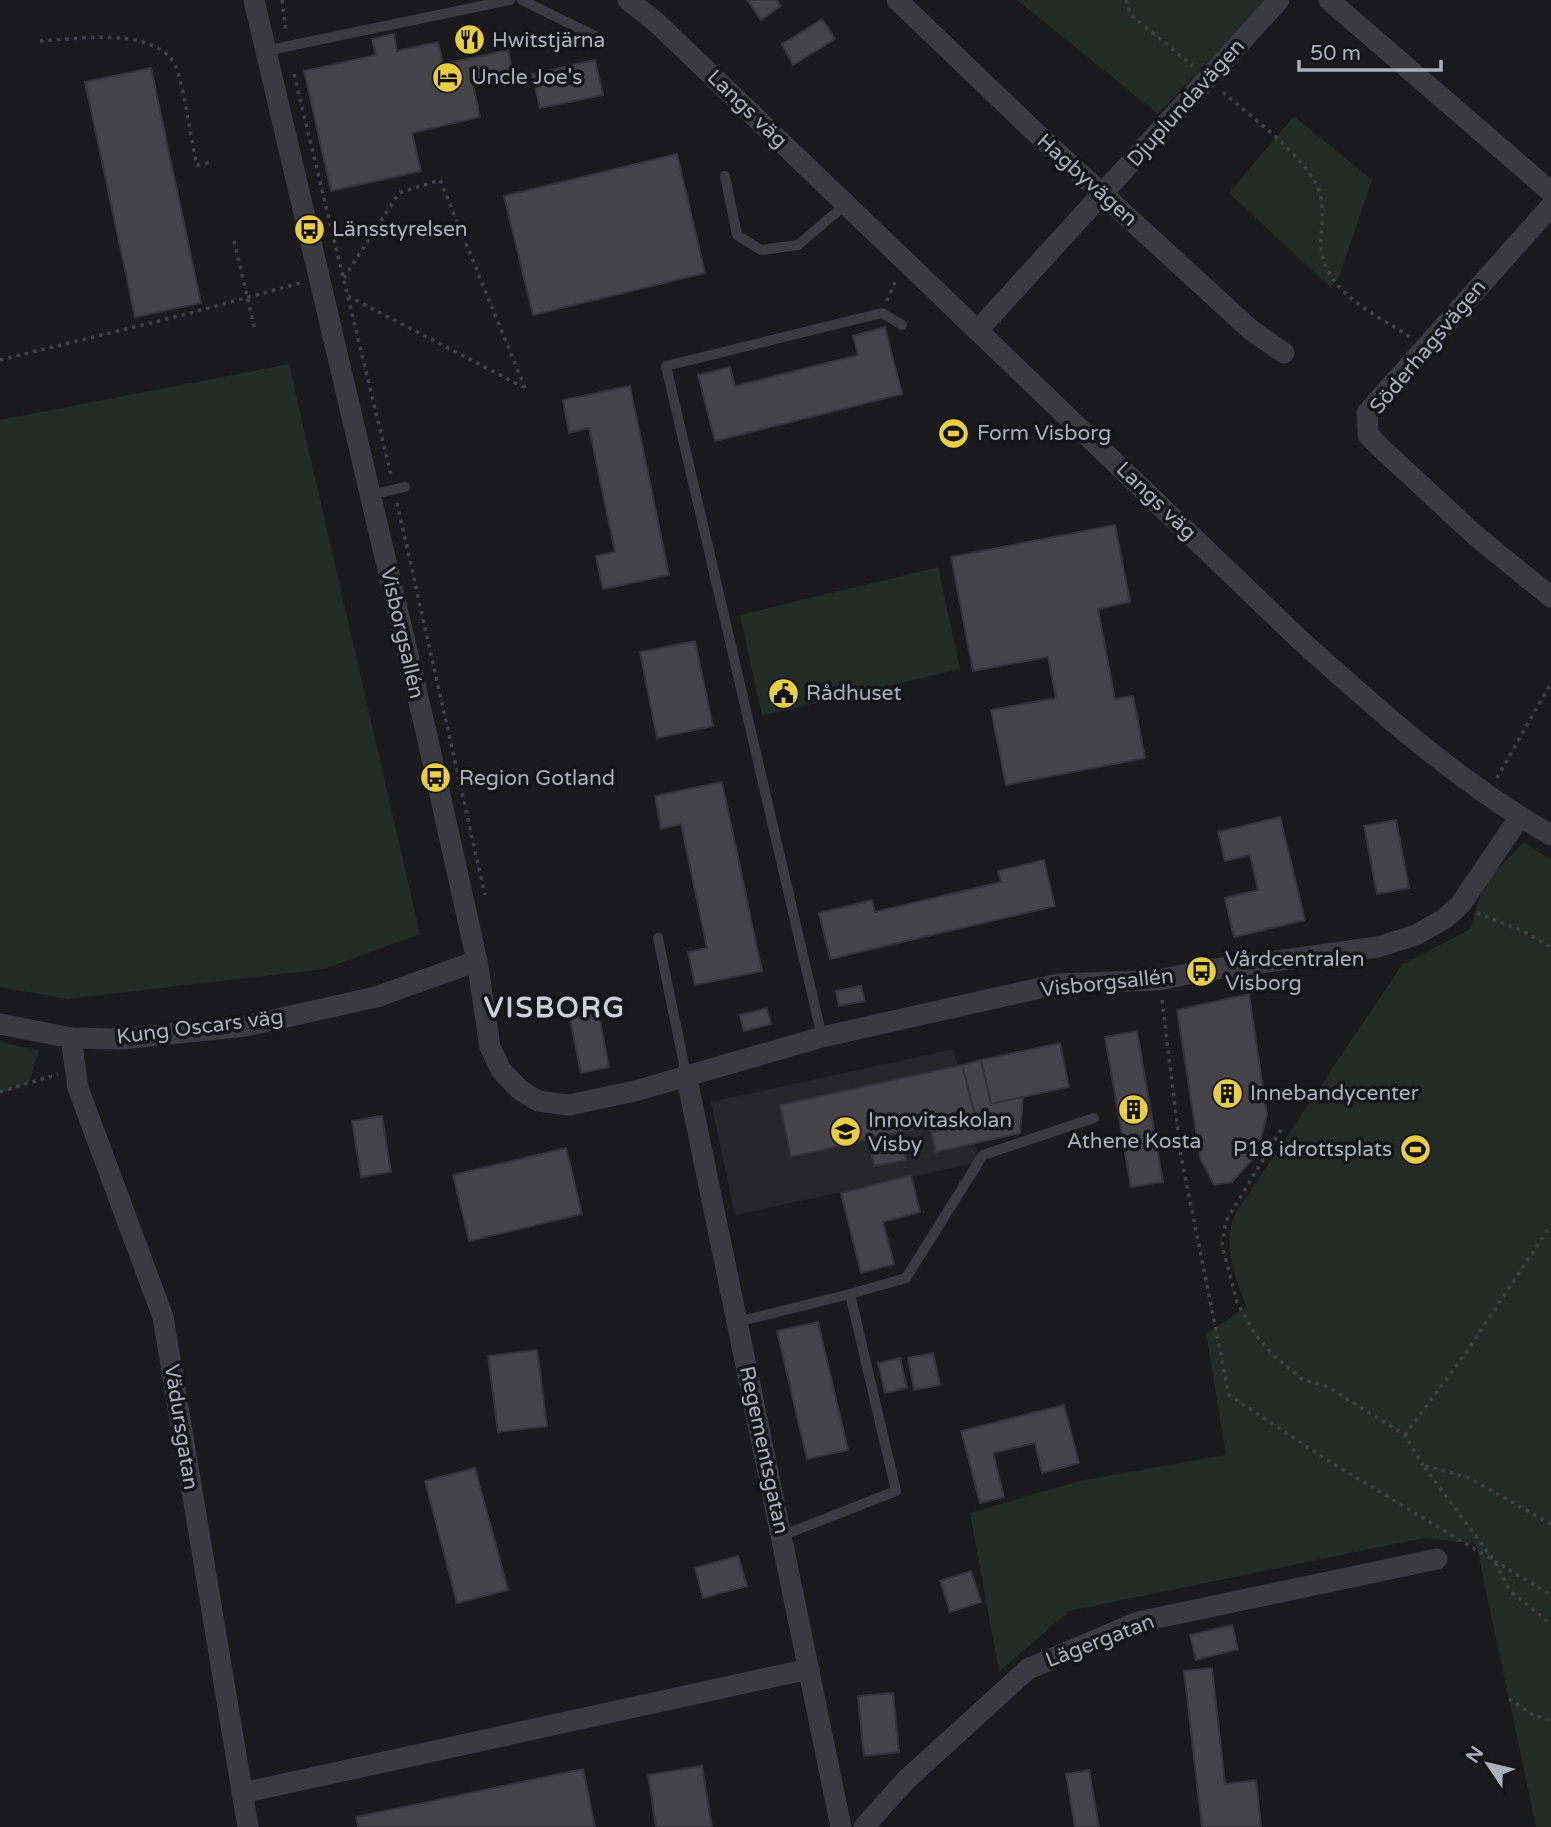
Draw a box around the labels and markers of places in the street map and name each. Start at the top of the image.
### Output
restaurant icon: Hwitstjärna [452,23,486,57]
place label: Hwitstjärna [492,28,605,53]
hotel icon: Uncle Joe's [431,60,465,94]
place label: Uncle Joe's [471,65,582,90]
bus stop icon: Länsstyrelsen [292,212,326,246]
place label: Länsstyrelsen [332,217,468,242]
sports icon: Form Visborg [937,416,971,450]
place label: Form Visborg [977,421,1111,446]
public building icon: Rådhuset [766,676,800,710]
place label: Rådhuset [806,681,902,706]
bus stop icon: Region Gotland [419,761,453,795]
place label: Region Gotland [459,766,615,791]
place label: Vårdcentralen Visborg [1225,947,1365,996]
bus stop icon: Vårdcentralen Visborg [1185,954,1219,988]
building icon: Innebandycenter [1210,1076,1244,1110]
place label: Innebandycenter [1250,1081,1419,1106]
building icon: Athene Kosta [1117,1092,1151,1126]
place label: Innovitaskolan Visby [868,1108,1012,1157]
school or university icon: Innovitaskolan Visby [828,1115,862,1149]
place label: Athene Kosta [1067,1129,1201,1154]
sports icon: P18 idrottsplats [1398,1132,1432,1166]
place label: P18 idrottsplats [1233,1137,1392,1162]

